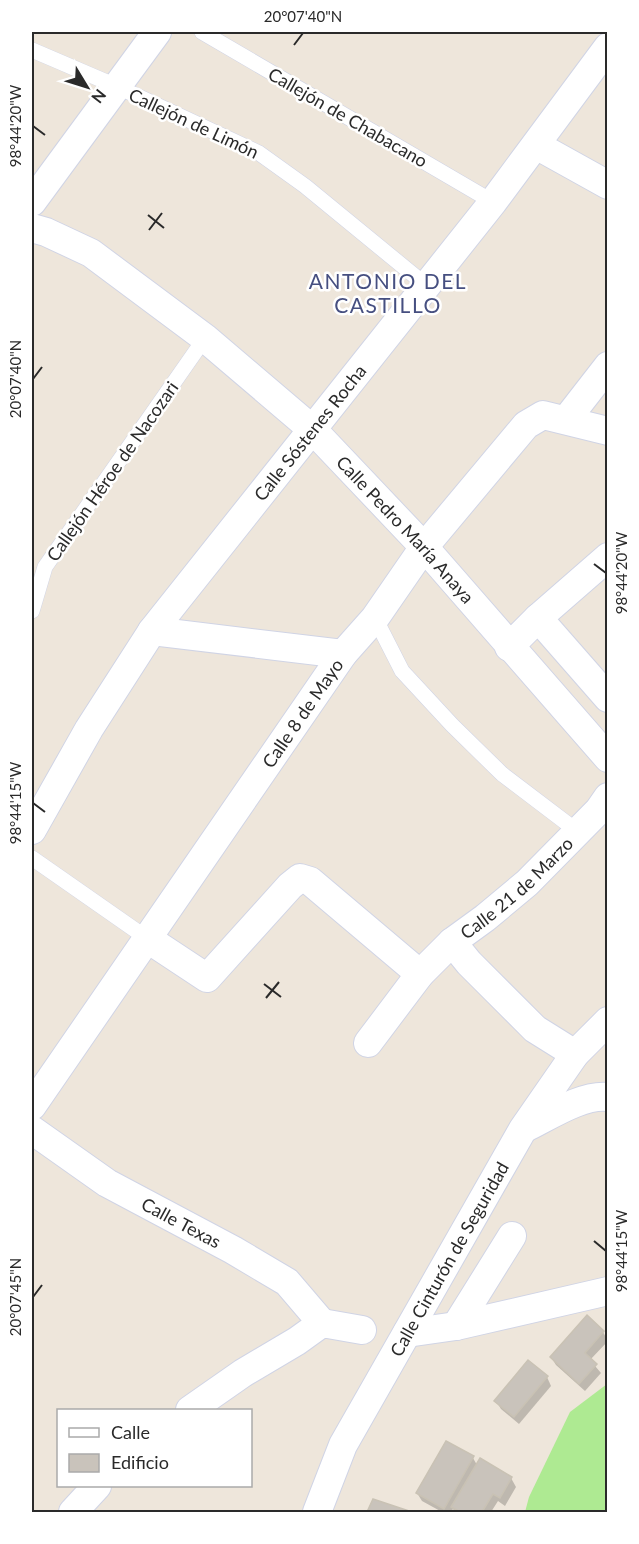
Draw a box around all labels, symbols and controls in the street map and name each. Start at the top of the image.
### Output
text: 20°07'40"N [264,7,342,25]
north arrow [57,57,117,117]
street label: Callejón de Chabacano [264,62,432,172]
street label: Callejón de Limón [125,83,263,163]
text: 98°44'20"W [6,84,24,167]
text: N [88,86,110,107]
district label: ANTONIO DEL CASTILLO [309,268,467,317]
text: 20°07'40"N [6,340,24,418]
street label: Calle Sóstenes Rocha [249,360,371,505]
street label: Callejón Héroe de Nacozari [41,377,183,565]
street label: Calle Pedro María Anaya [332,451,479,608]
text: 98°44'20"W [612,531,630,614]
street label: Calle 8 de Mayo [257,654,348,772]
text: 98°44'15"W [6,761,24,844]
street label: Calle 21 de Marzo [456,832,577,943]
street label: Calle Cinturón de Seguridad [385,1158,513,1360]
street label: Calle Texas [138,1192,225,1253]
text: 98°44'15"W [612,1209,630,1292]
text: 20°07'45"N [6,1258,24,1336]
legend [57,1409,252,1487]
text: Calle [111,1421,150,1443]
text: Edificio [111,1451,169,1473]

